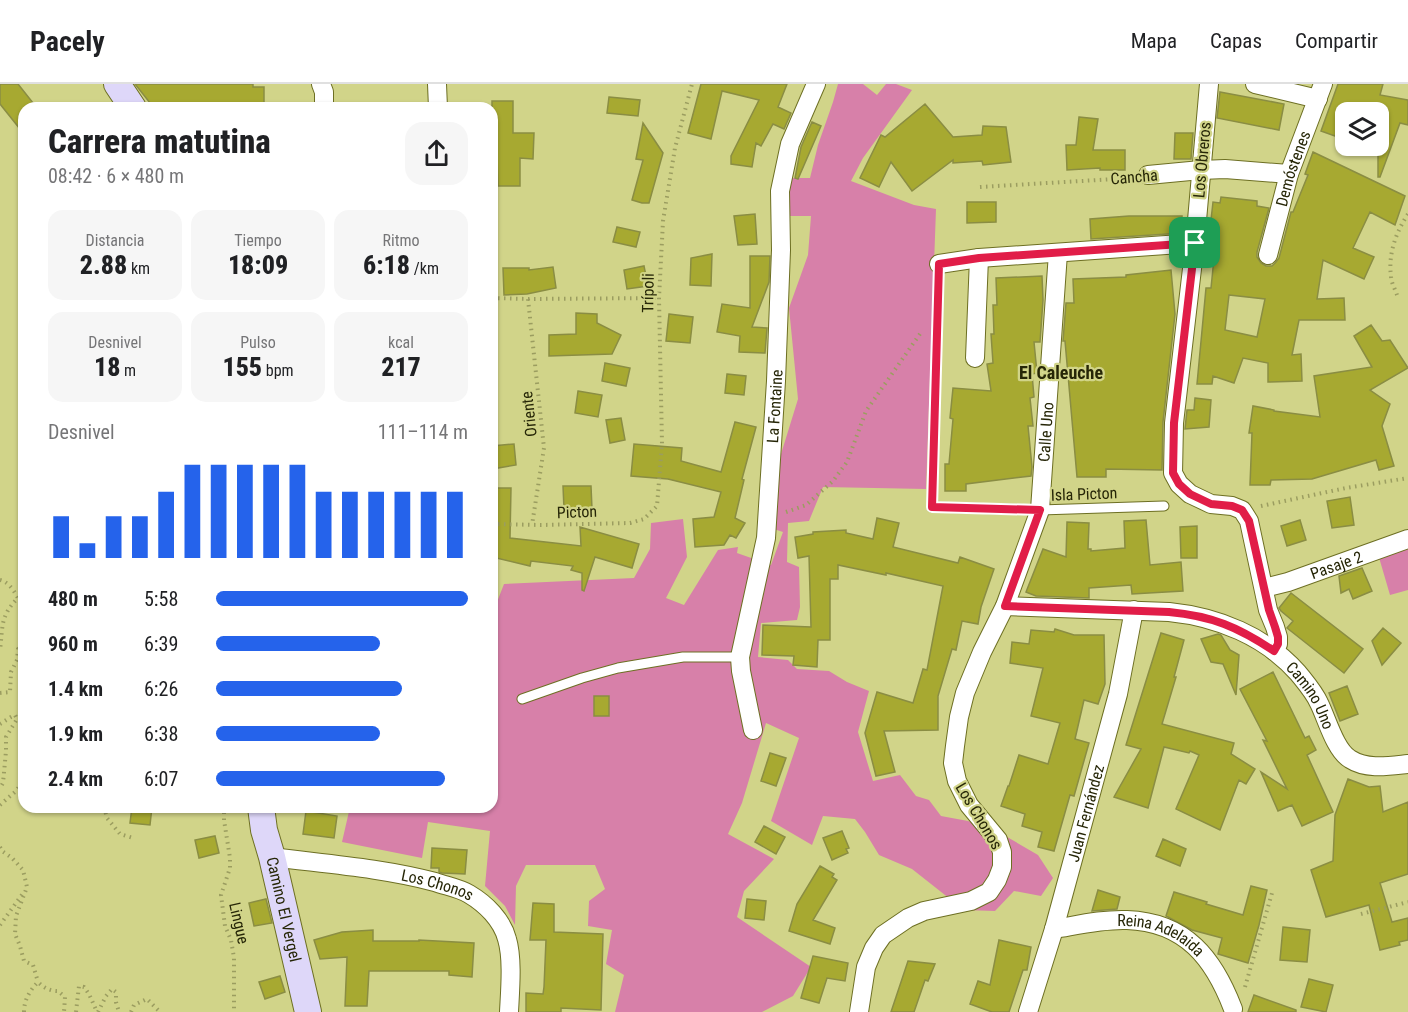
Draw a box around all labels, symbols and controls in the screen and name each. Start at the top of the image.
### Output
text: Pacely [30,25,105,58]
text: Mapa [1131,29,1177,53]
text: Capas [1210,29,1262,53]
text: Compartir [1295,29,1378,53]
map controls [1335,102,1389,156]
button: layers [1335,102,1389,156]
street label: Los Obreros [1189,121,1215,199]
text: Carrera matutina [48,122,271,161]
button: share [405,122,468,185]
street label: Demóstenes [1272,128,1314,208]
text: 08:42 · 6 × 480 m [48,164,184,188]
street label: Cancha [1110,165,1158,189]
pin [1169,217,1220,268]
icon: arrive [1178,226,1211,259]
text: Distancia [86,231,144,250]
text: Tiempo [234,231,282,250]
text: Ritmo [383,231,419,250]
text: 2.88 [80,250,127,280]
text: 18:09 [228,250,288,280]
text: 6:18 [363,250,410,280]
text: km [127,259,150,278]
text: /km [410,259,439,278]
street label: Trípoli [638,273,658,313]
text: Desnivel [88,333,142,352]
text: Pulso [240,333,276,352]
text: kcal [388,333,414,352]
text: 18 [94,352,120,382]
text: 155 [222,352,262,382]
text: 217 [381,352,421,382]
text: m [120,361,136,380]
text: bpm [262,361,294,380]
district label: El Caleuche [1019,362,1103,383]
street label: La Fontaine [763,369,786,444]
street label: Oriente [517,390,541,438]
street label: Calle Uno [1034,401,1057,462]
text: Desnivel [48,420,115,444]
text: 111–114 m [378,420,468,444]
street label: Isla Picton [1050,483,1118,505]
street label: Picton [557,502,597,522]
street label: Pasaje 2 [1308,547,1365,583]
text: 480 m [48,587,98,611]
text: 5:58 [144,587,178,611]
text: 960 m [48,632,98,656]
text: 6:39 [144,632,178,656]
street label: Camino Uno [1283,657,1338,732]
text: 1.4 km [48,677,103,701]
text: 6:26 [144,677,178,701]
text: 1.9 km [48,722,103,746]
text: 6:38 [144,722,178,746]
street label: Juan Fernández [1063,762,1108,864]
text: 2.4 km [48,767,103,791]
text: 6:07 [144,767,178,791]
street label: Los Chonos [952,779,1006,853]
street label: Camino El Vergel [263,855,306,964]
street label: Los Chonos [400,865,477,904]
street label: Lingue [225,900,253,946]
street label: Reina Adelaida [1117,910,1209,960]

